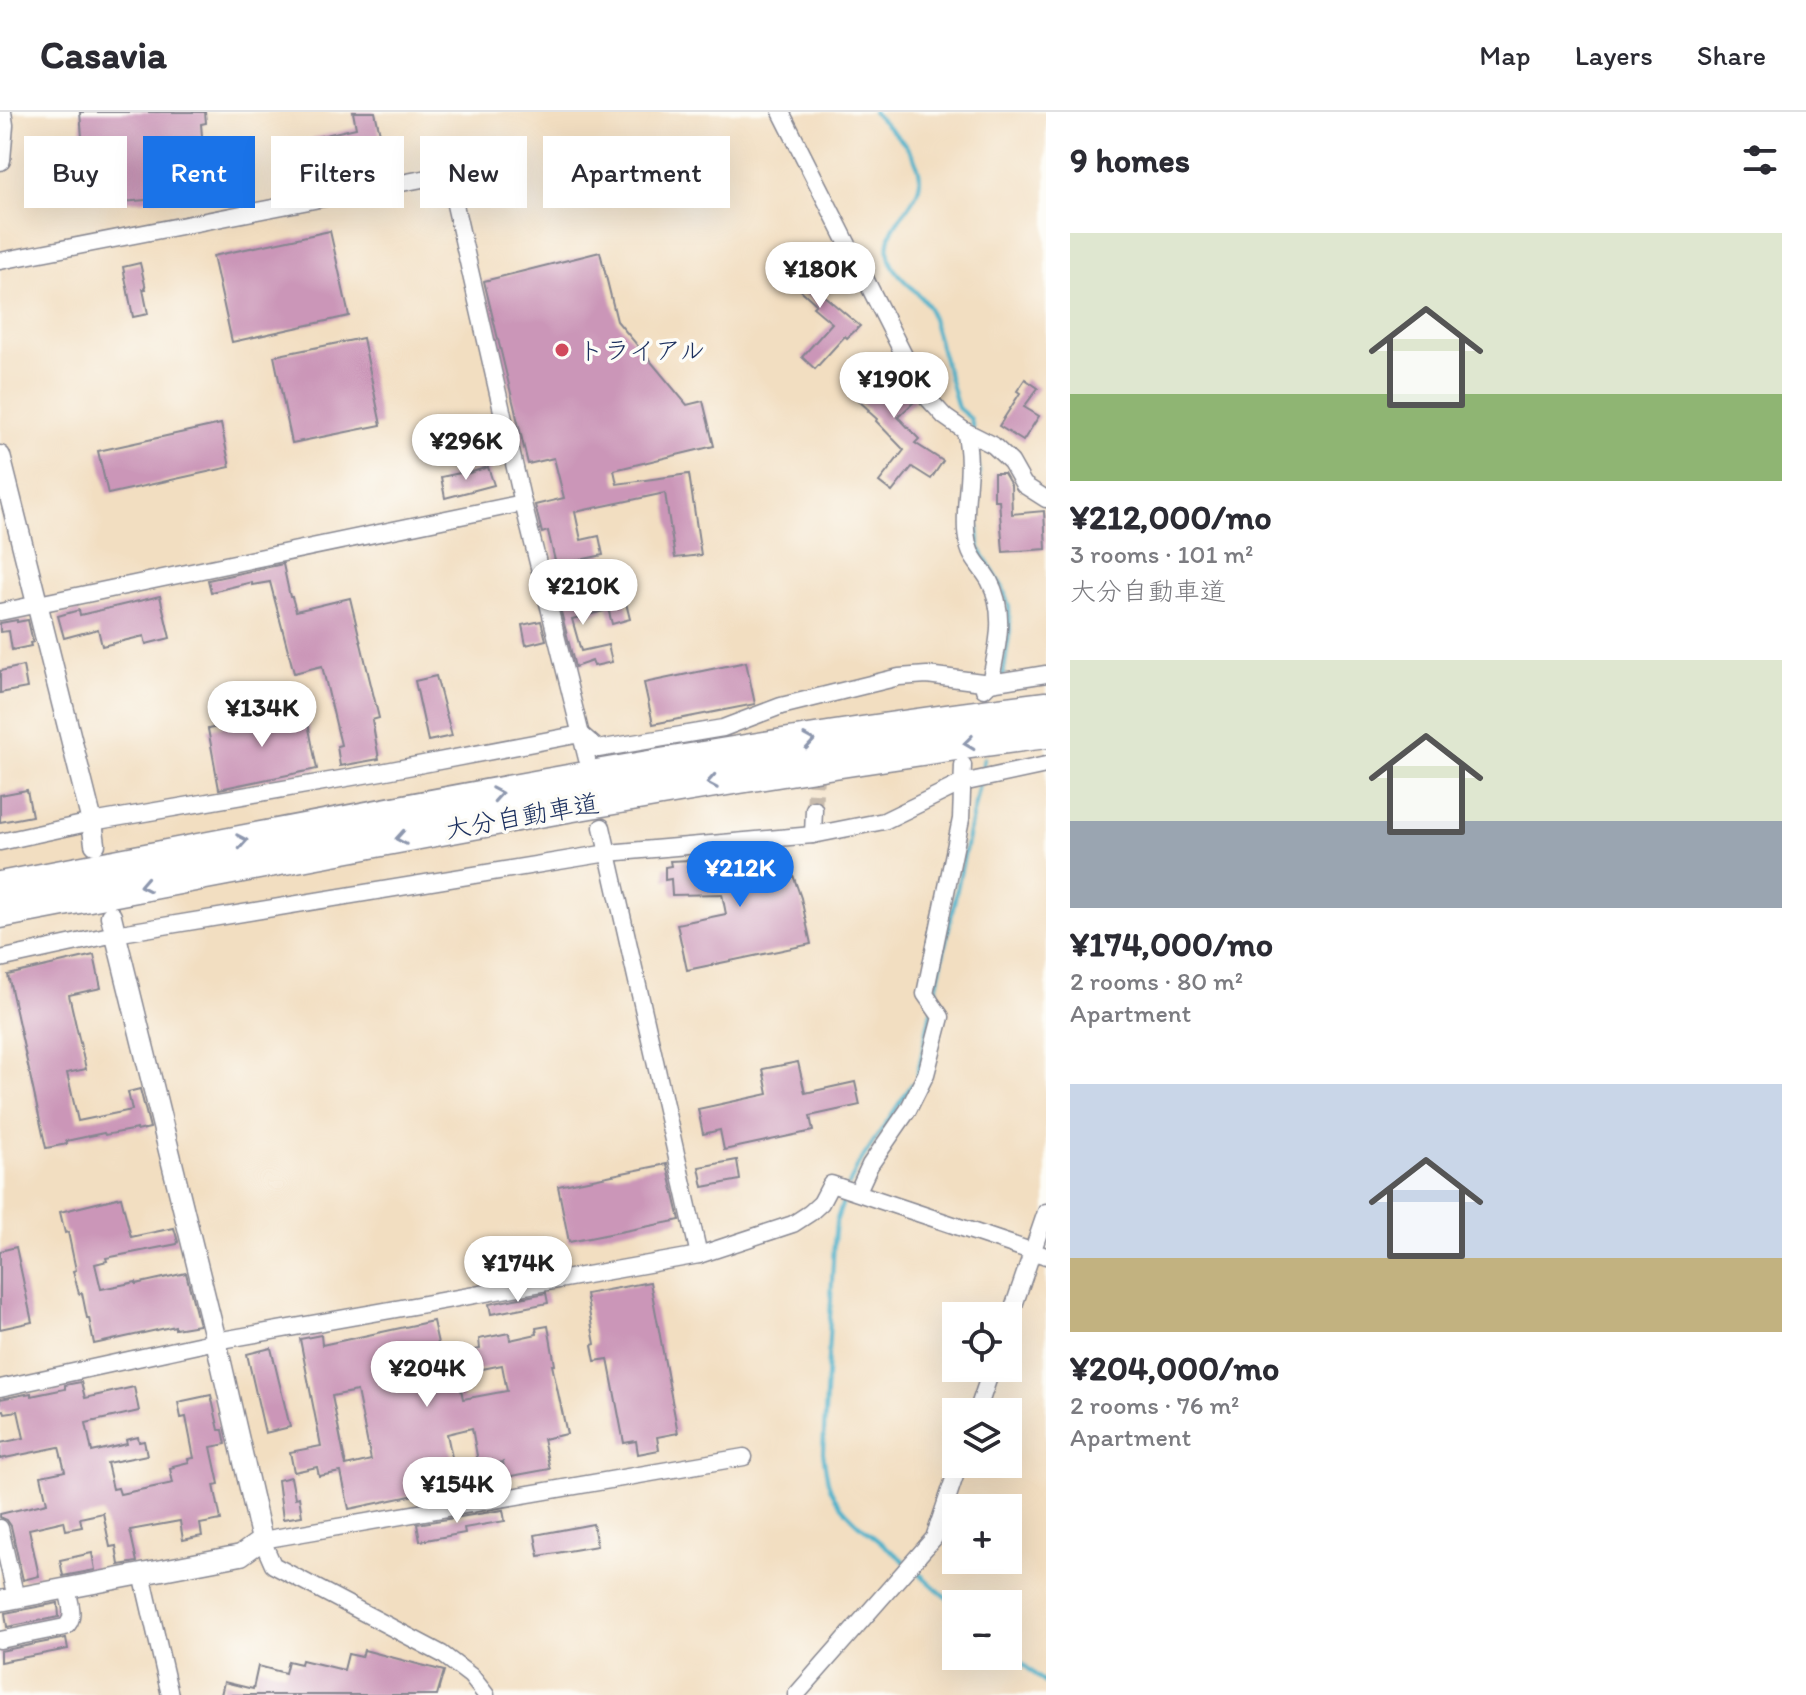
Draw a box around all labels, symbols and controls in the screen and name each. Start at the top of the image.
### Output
text: Casavia [40,32,167,78]
text: Map [1479,38,1531,72]
text: Layers [1575,38,1653,72]
text: Share [1697,38,1766,72]
chip: Buy [24,136,127,208]
chip: Rent [143,136,255,208]
chip: Filters [271,136,404,208]
chip: New [420,136,527,208]
chip: Apartment [543,136,730,208]
icon: filters [1738,138,1782,182]
text: 9 homes [1070,140,1190,181]
pin: ¥180K [764,242,876,310]
text: ¥180K [783,252,857,284]
icon: home [1354,285,1498,429]
place label: トライアル [578,334,705,366]
marker: トライアル [553,341,571,359]
pin: ¥190K [838,352,950,420]
text: ¥190K [858,362,930,394]
pin: ¥296K [410,414,522,482]
text: ¥296K [430,424,502,456]
text: ¥212,000/mo [1070,497,1272,538]
text: 3 rooms · 101 m² [1070,538,1253,570]
pin: ¥210K [527,559,639,627]
text: ¥210K [547,569,619,601]
text: 大分自動車道 [1070,575,1226,607]
pin: ¥134K [206,681,318,749]
text: ¥134K [225,691,299,723]
icon: home [1354,712,1498,856]
one-way arrow [802,733,816,750]
one-way arrow [962,734,976,751]
one-way arrow [705,773,718,790]
one-way arrow [491,786,504,803]
street label: 大分自動車道 [442,787,602,845]
one-way arrow [394,828,407,845]
one-way arrow [234,833,248,850]
pin: ¥212K [684,841,796,909]
text: ¥212K [705,851,775,883]
one-way arrow [138,876,152,893]
text: ¥174,000/mo [1070,924,1273,965]
text: 2 rooms · 80 m² [1070,965,1243,997]
text: Apartment [1070,997,1191,1029]
icon: home [1354,1136,1498,1280]
pin: ¥174K [462,1236,574,1304]
text: ¥174K [482,1246,554,1278]
map controls [942,1302,1022,1670]
button: locate [942,1302,1022,1382]
pin: ¥204K [371,1341,483,1409]
text: ¥204,000/mo [1070,1348,1279,1389]
text: ¥204K [389,1351,465,1383]
text: 2 rooms · 76 m² [1070,1389,1239,1421]
button: layers [942,1398,1022,1478]
text: Apartment [1070,1421,1191,1453]
pin: ¥154K [401,1457,513,1525]
text: ¥154K [421,1467,493,1499]
button: + [942,1494,1022,1574]
button: − [942,1590,1022,1670]

